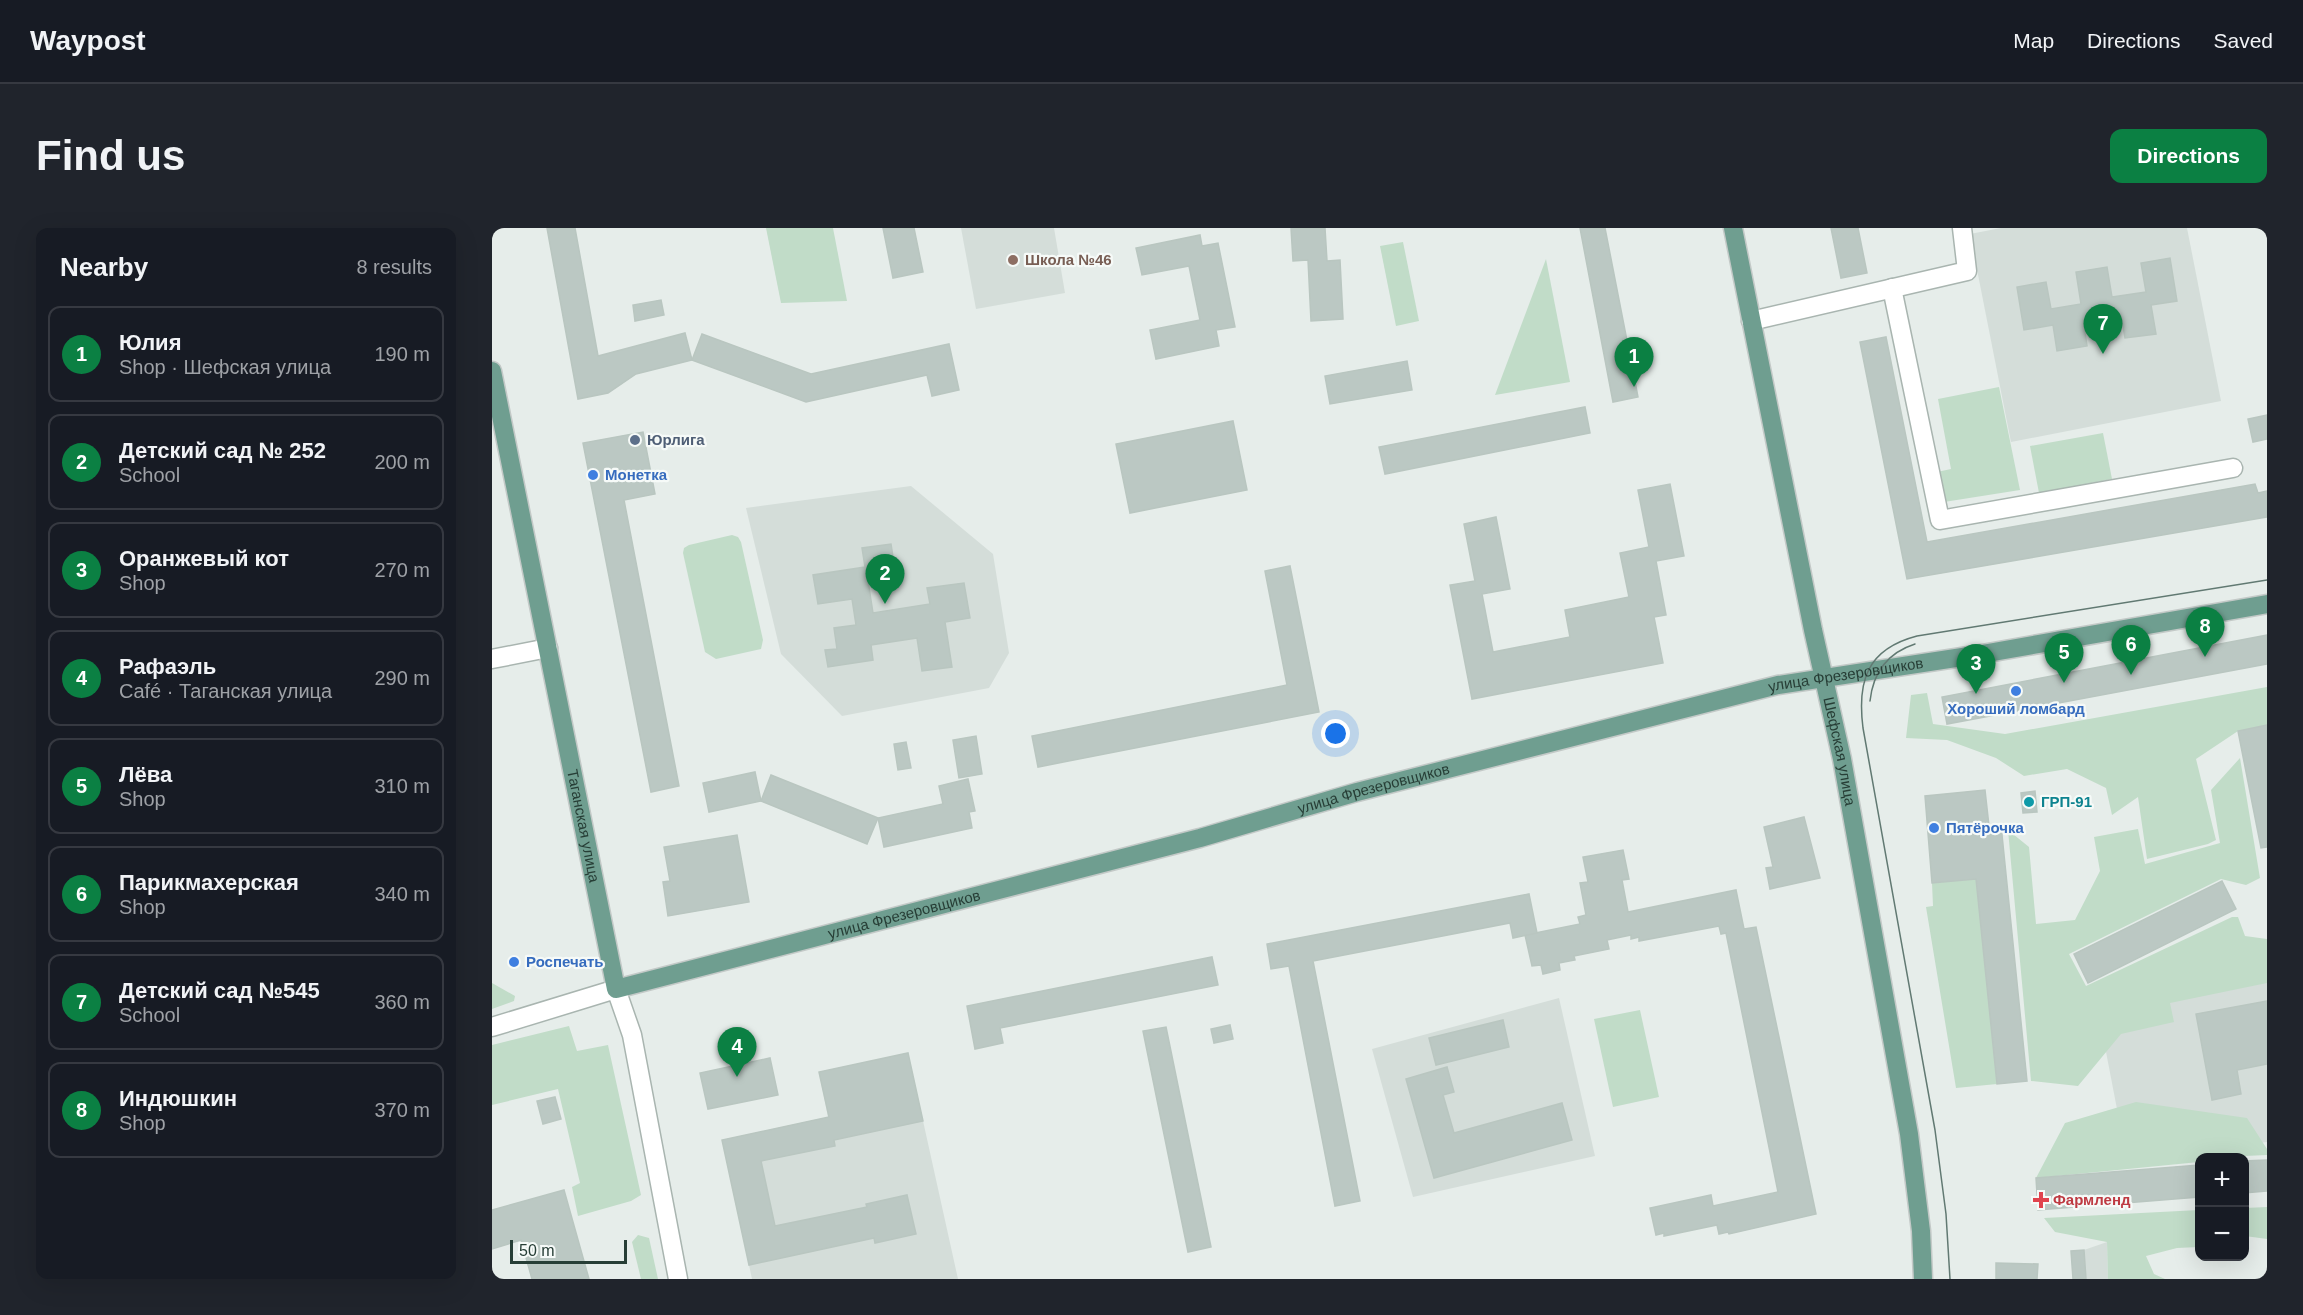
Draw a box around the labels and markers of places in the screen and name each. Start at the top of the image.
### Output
place label: Школа №46 [1025,251,1112,268]
marker: Школа №46 [1006,253,1020,267]
pin: 7 [2084,304,2122,354]
pin: 1 [1614,338,1654,387]
place label: Юрлига [647,431,705,448]
marker: Юрлига [628,433,642,447]
place label: Монетка [605,466,668,483]
marker: Монетка [586,468,600,482]
pin: 2 [866,554,904,604]
pin: 8 [2186,608,2224,657]
pin: 6 [2112,626,2150,675]
pin: 5 [2044,634,2084,683]
pin: 3 [1956,644,1996,694]
marker: Хороший ломбард [2009,684,2023,698]
place label: Хороший ломбард [1947,700,2085,717]
place label: ГРП-91 [2041,793,2092,810]
marker: ГРП-91 [2022,795,2036,809]
place label: Пятёрочка [1946,819,2024,836]
marker: Пятёрочка [1927,821,1941,835]
place label: Роспечать [526,953,604,970]
marker: Роспечать [507,955,521,969]
pin: 4 [718,1028,756,1077]
place label: Фармленд [2053,1191,2131,1208]
marker: Фармленд [2034,1193,2048,1207]

